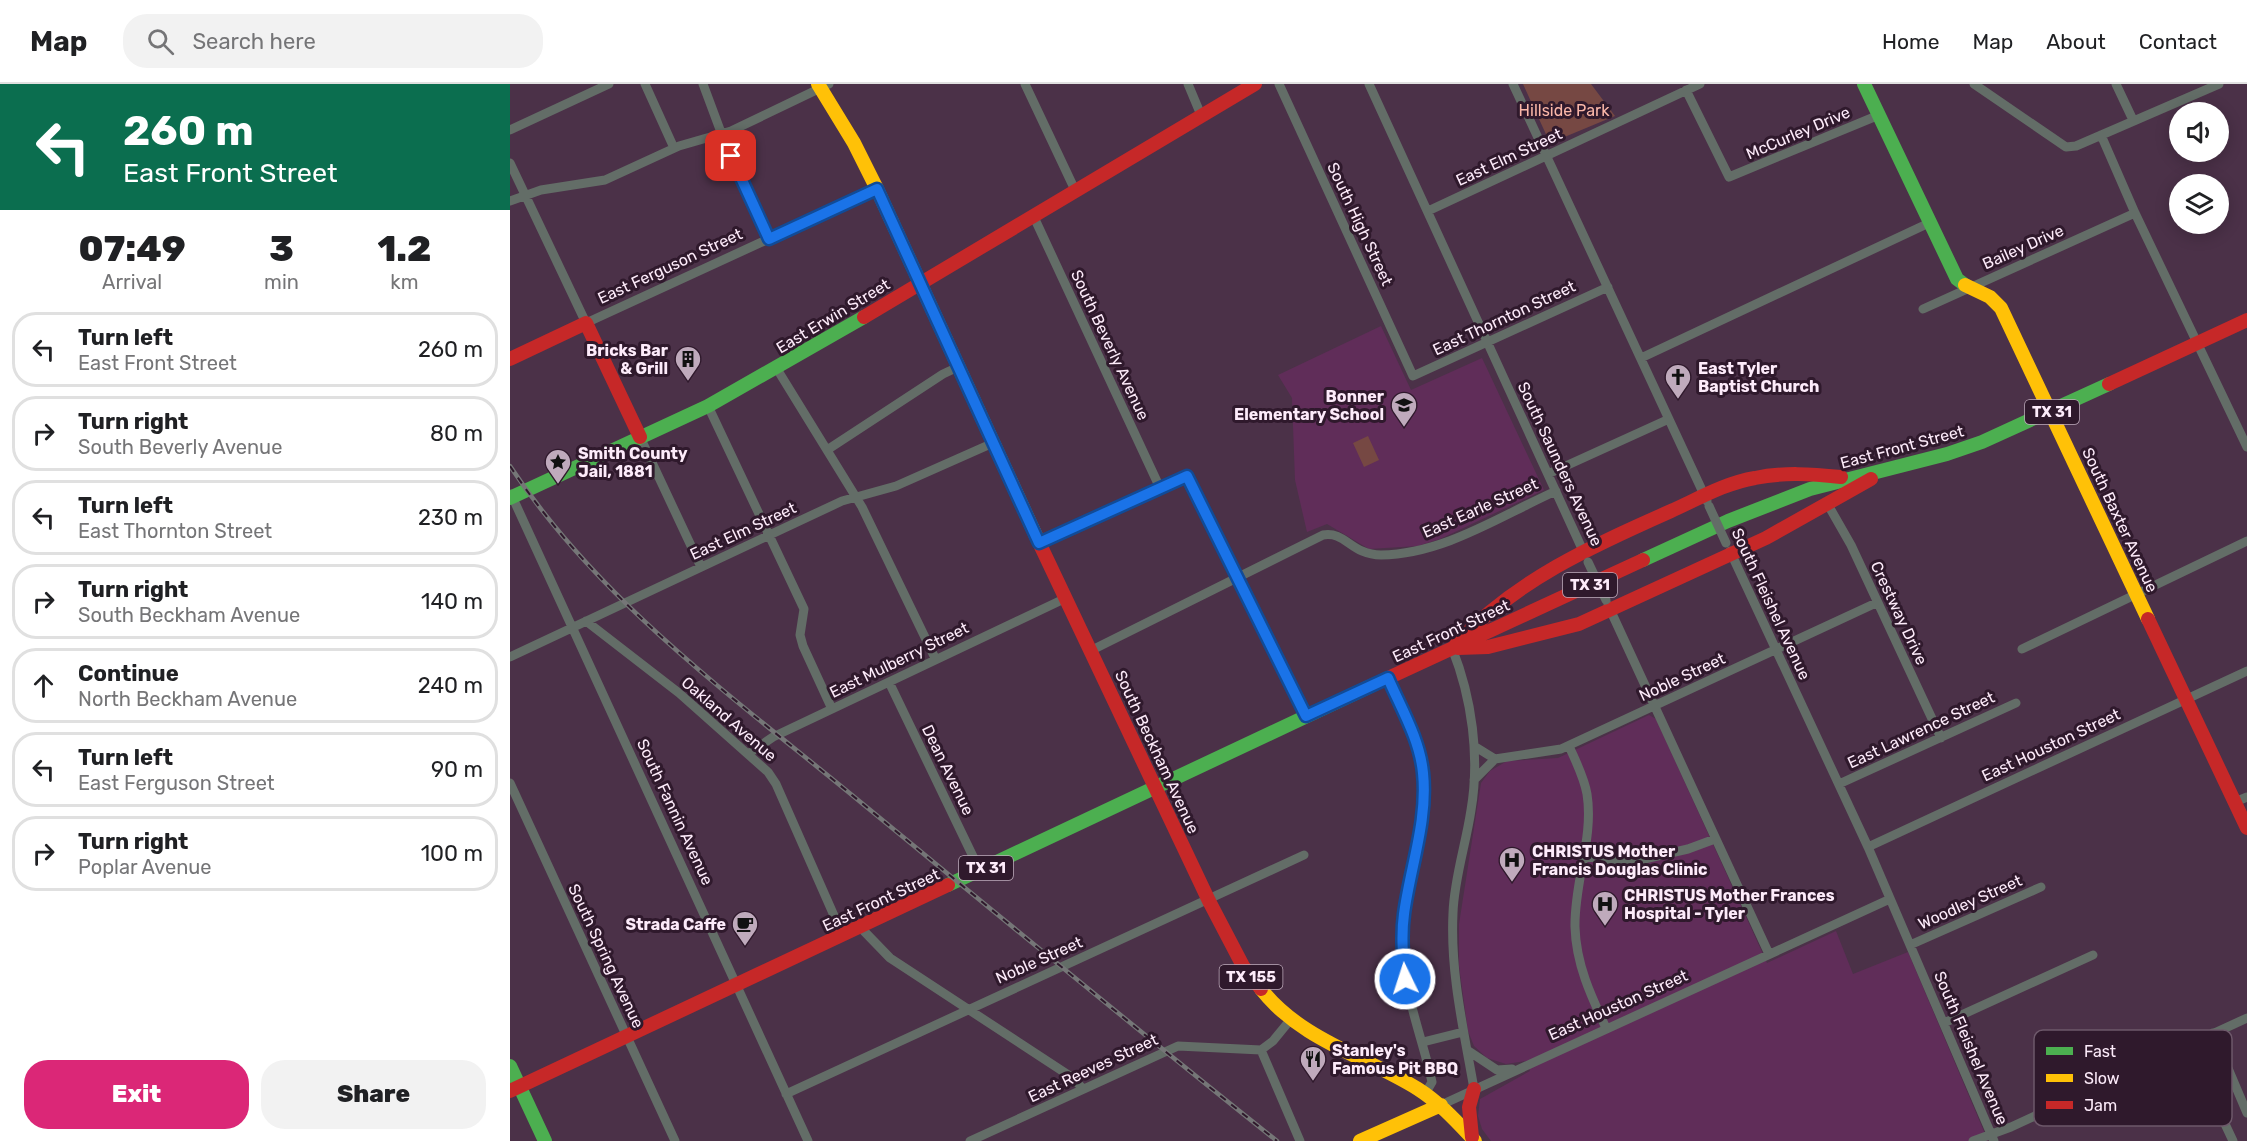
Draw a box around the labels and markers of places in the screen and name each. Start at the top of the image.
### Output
pin [705,130,756,181]
place label: Bricks Bar & Grill [586,341,669,378]
building icon: Bricks Bar & Grill [673,344,703,382]
place label: East Tyler Baptist Church [1698,359,1819,396]
church icon: East Tyler Baptist Church [1663,362,1693,400]
place label: Bonner Elementary School [1234,387,1385,424]
school or university icon: Bonner Elementary School [1389,390,1419,428]
place label: Smith County Jail, 1881 [578,444,688,481]
place icon: Smith County Jail, 1881 [543,447,573,485]
place label: CHRISTUS Mother Francis Douglas Clinic [1532,842,1707,879]
hospital icon: CHRISTUS Mother Francis Douglas Clinic [1497,845,1527,883]
place label: CHRISTUS Mother Frances Hospital - Tyler [1624,886,1835,923]
hospital icon: CHRISTUS Mother Frances Hospital - Tyler [1590,889,1620,927]
cafe icon: Strada Caffe [730,909,760,947]
place label: Strada Caffe [626,915,726,934]
place label: Stanley's Famous Pit BBQ [1332,1041,1458,1078]
restaurant icon: Stanley's Famous Pit BBQ [1298,1044,1328,1082]

